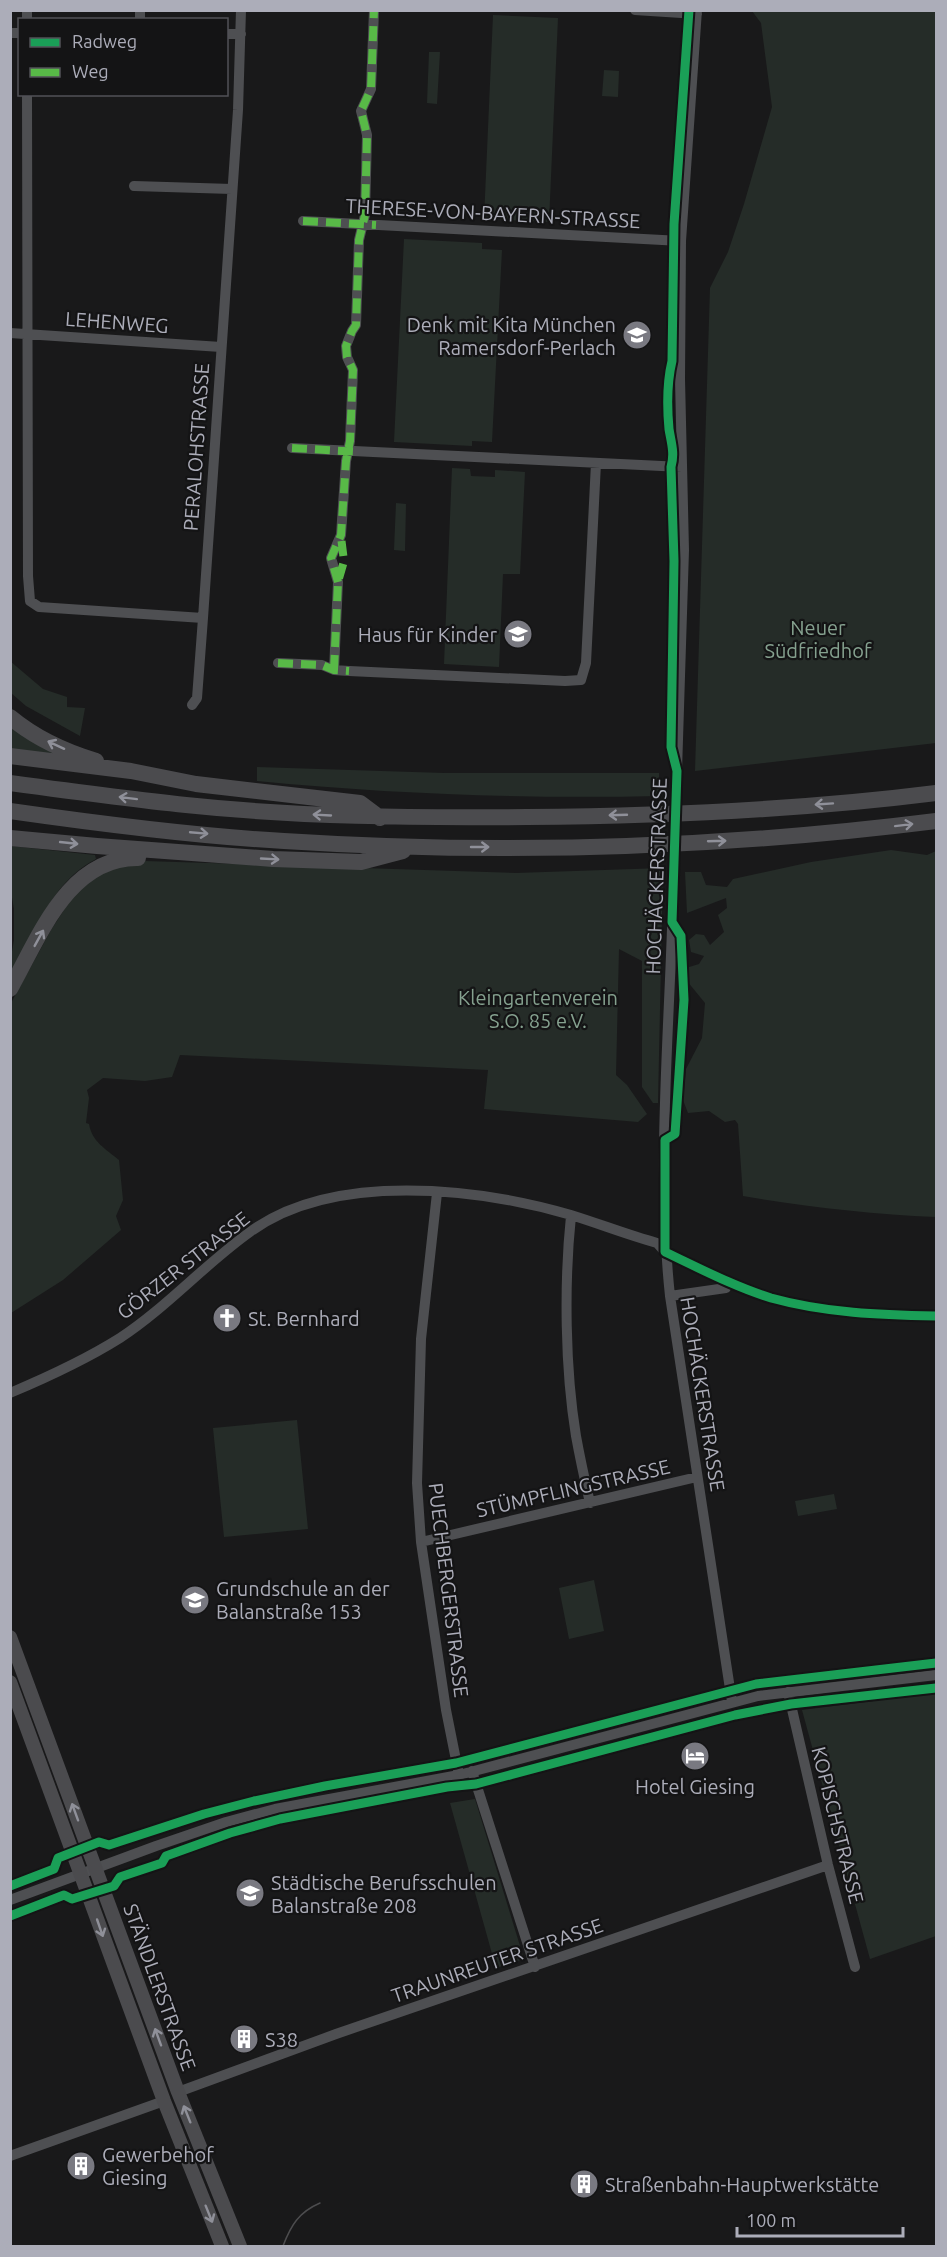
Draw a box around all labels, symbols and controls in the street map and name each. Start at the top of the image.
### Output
legend [18,18,228,96]
text: Radweg [72,31,137,51]
text: Weg [72,61,109,81]
street label: THERESE-VON-BAYERN-STRASSE [345,194,641,232]
street label: LEHENWEG [65,307,169,337]
place label: Denk mit Kita München Ramersdorf-Perlach [407,313,616,359]
school or university icon: Denk mit Kita München Ramersdorf-Perlach [621,319,653,351]
street label: PERALOHSTRASSE [179,362,213,532]
park label: Neuer Südfriedhof [764,616,872,662]
school or university icon: Haus für Kinder [502,618,534,650]
place label: Haus für Kinder [358,623,497,646]
one-way arrow [48,739,66,751]
street label: HOCHÄCKERSTRASSE [641,777,671,975]
one-way arrow [118,792,138,803]
one-way arrow [814,798,834,809]
one-way arrow [313,809,332,820]
one-way arrow [608,810,628,821]
one-way arrow [894,819,914,830]
one-way arrow [188,828,208,839]
one-way arrow [707,836,727,847]
one-way arrow [58,838,78,849]
one-way arrow [470,841,490,853]
one-way arrow [260,853,280,864]
one-way arrow [33,930,45,947]
park label: Kleingartenverein S.O. 85 e.V. [458,986,618,1032]
street label: GÖRZER STRASSE [112,1206,254,1324]
street label: HOCHÄCKERSTRASSE [676,1295,730,1493]
church icon: St. Bernhard [211,1302,243,1334]
place label: St. Bernhard [248,1307,360,1330]
street label: STÜMPFLINGSTRASSE [474,1455,672,1521]
street label: PUECHBERGERSTRASSE [424,1481,474,1699]
place label: Grundschule an der Balanstraße 153 [216,1577,390,1623]
school or university icon: Grundschule an der Balanstraße 153 [179,1584,211,1616]
hotel icon: Hotel Giesing [679,1740,711,1772]
street label: KOPISCHSTRASSE [807,1744,869,1906]
place label: Hotel Giesing [635,1775,755,1798]
one-way arrow [69,1804,80,1822]
place label: Städtische Berufsschulen Balanstraße 208 [271,1871,497,1917]
school or university icon: Städtische Berufsschulen Balanstraße 208 [234,1877,266,1909]
street label: STÄNDLERSTRASSE [119,1900,201,2074]
street label: TRAUNREUTER STRASSE [388,1913,606,2007]
one-way arrow [95,1918,106,1937]
building icon: S38 [228,2023,260,2055]
one-way arrow [152,2028,163,2047]
place label: S38 [265,2028,298,2051]
one-way arrow [181,2105,192,2124]
place label: Gewerbehof Giesing [102,2143,214,2189]
building icon: Gewerbehof Giesing [65,2150,97,2182]
building icon: Straßenbahn-Hauptwerkstätte [568,2168,600,2200]
place label: Straßenbahn-Hauptwerkstätte [605,2173,879,2196]
scale bar [737,2200,904,2238]
one-way arrow [204,2204,215,2223]
text: 100 m [746,2210,796,2230]

